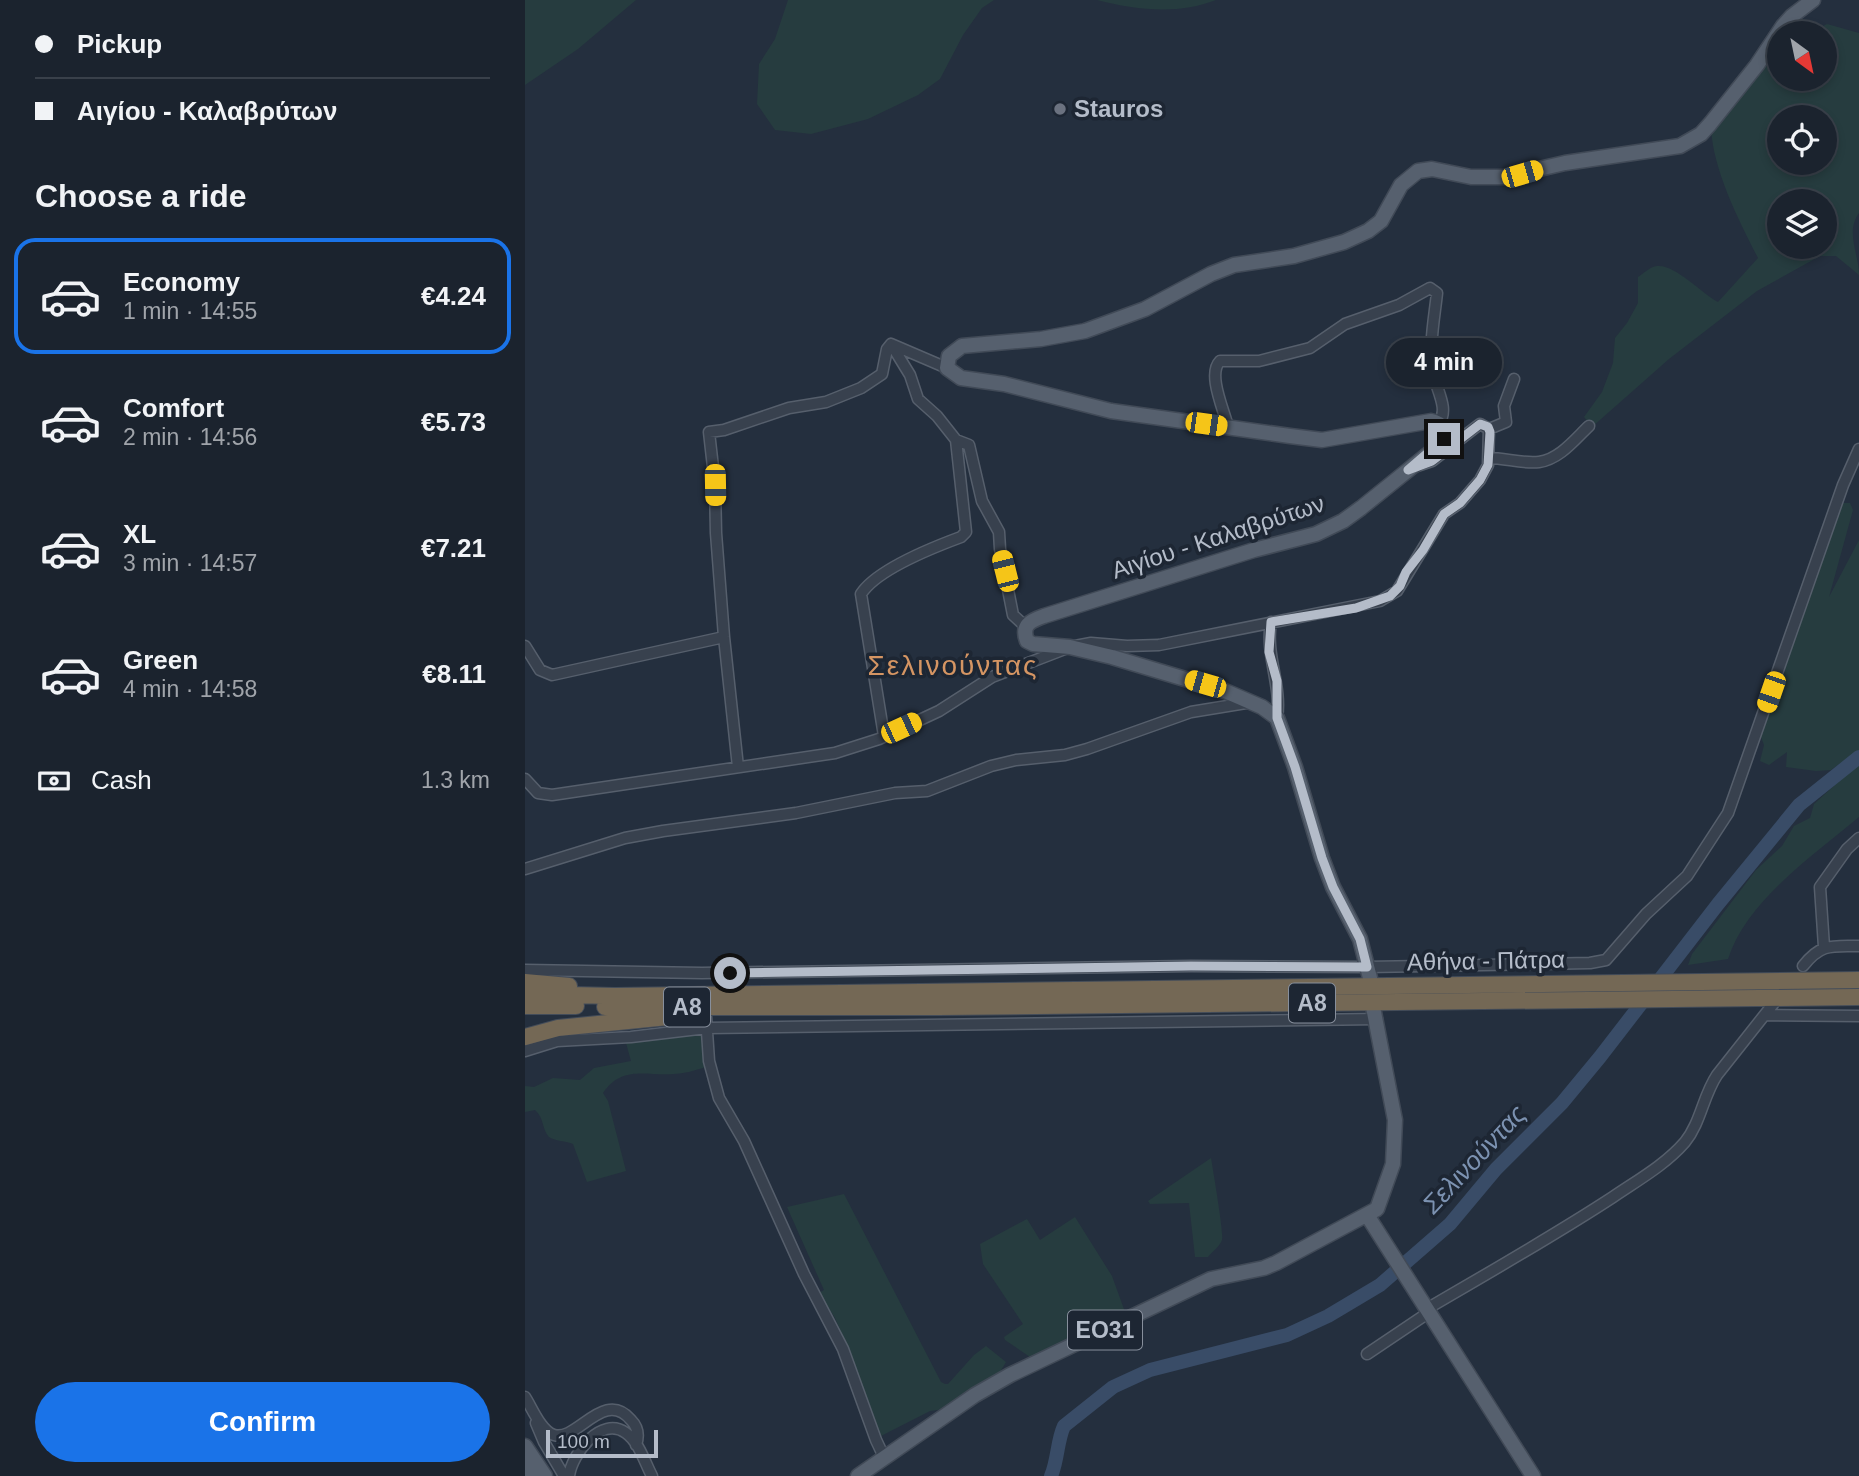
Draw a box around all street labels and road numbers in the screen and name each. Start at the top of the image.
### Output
street label: Αιγίου - Καλαβρύτων [1108,489,1328,584]
street label: Αθήνα - Πάτρα [1407,946,1565,975]
road number: Α8 [1289,984,1335,1022]
road number: Α8 [664,988,710,1026]
road number: ΕΟ31 [1068,1310,1142,1350]

